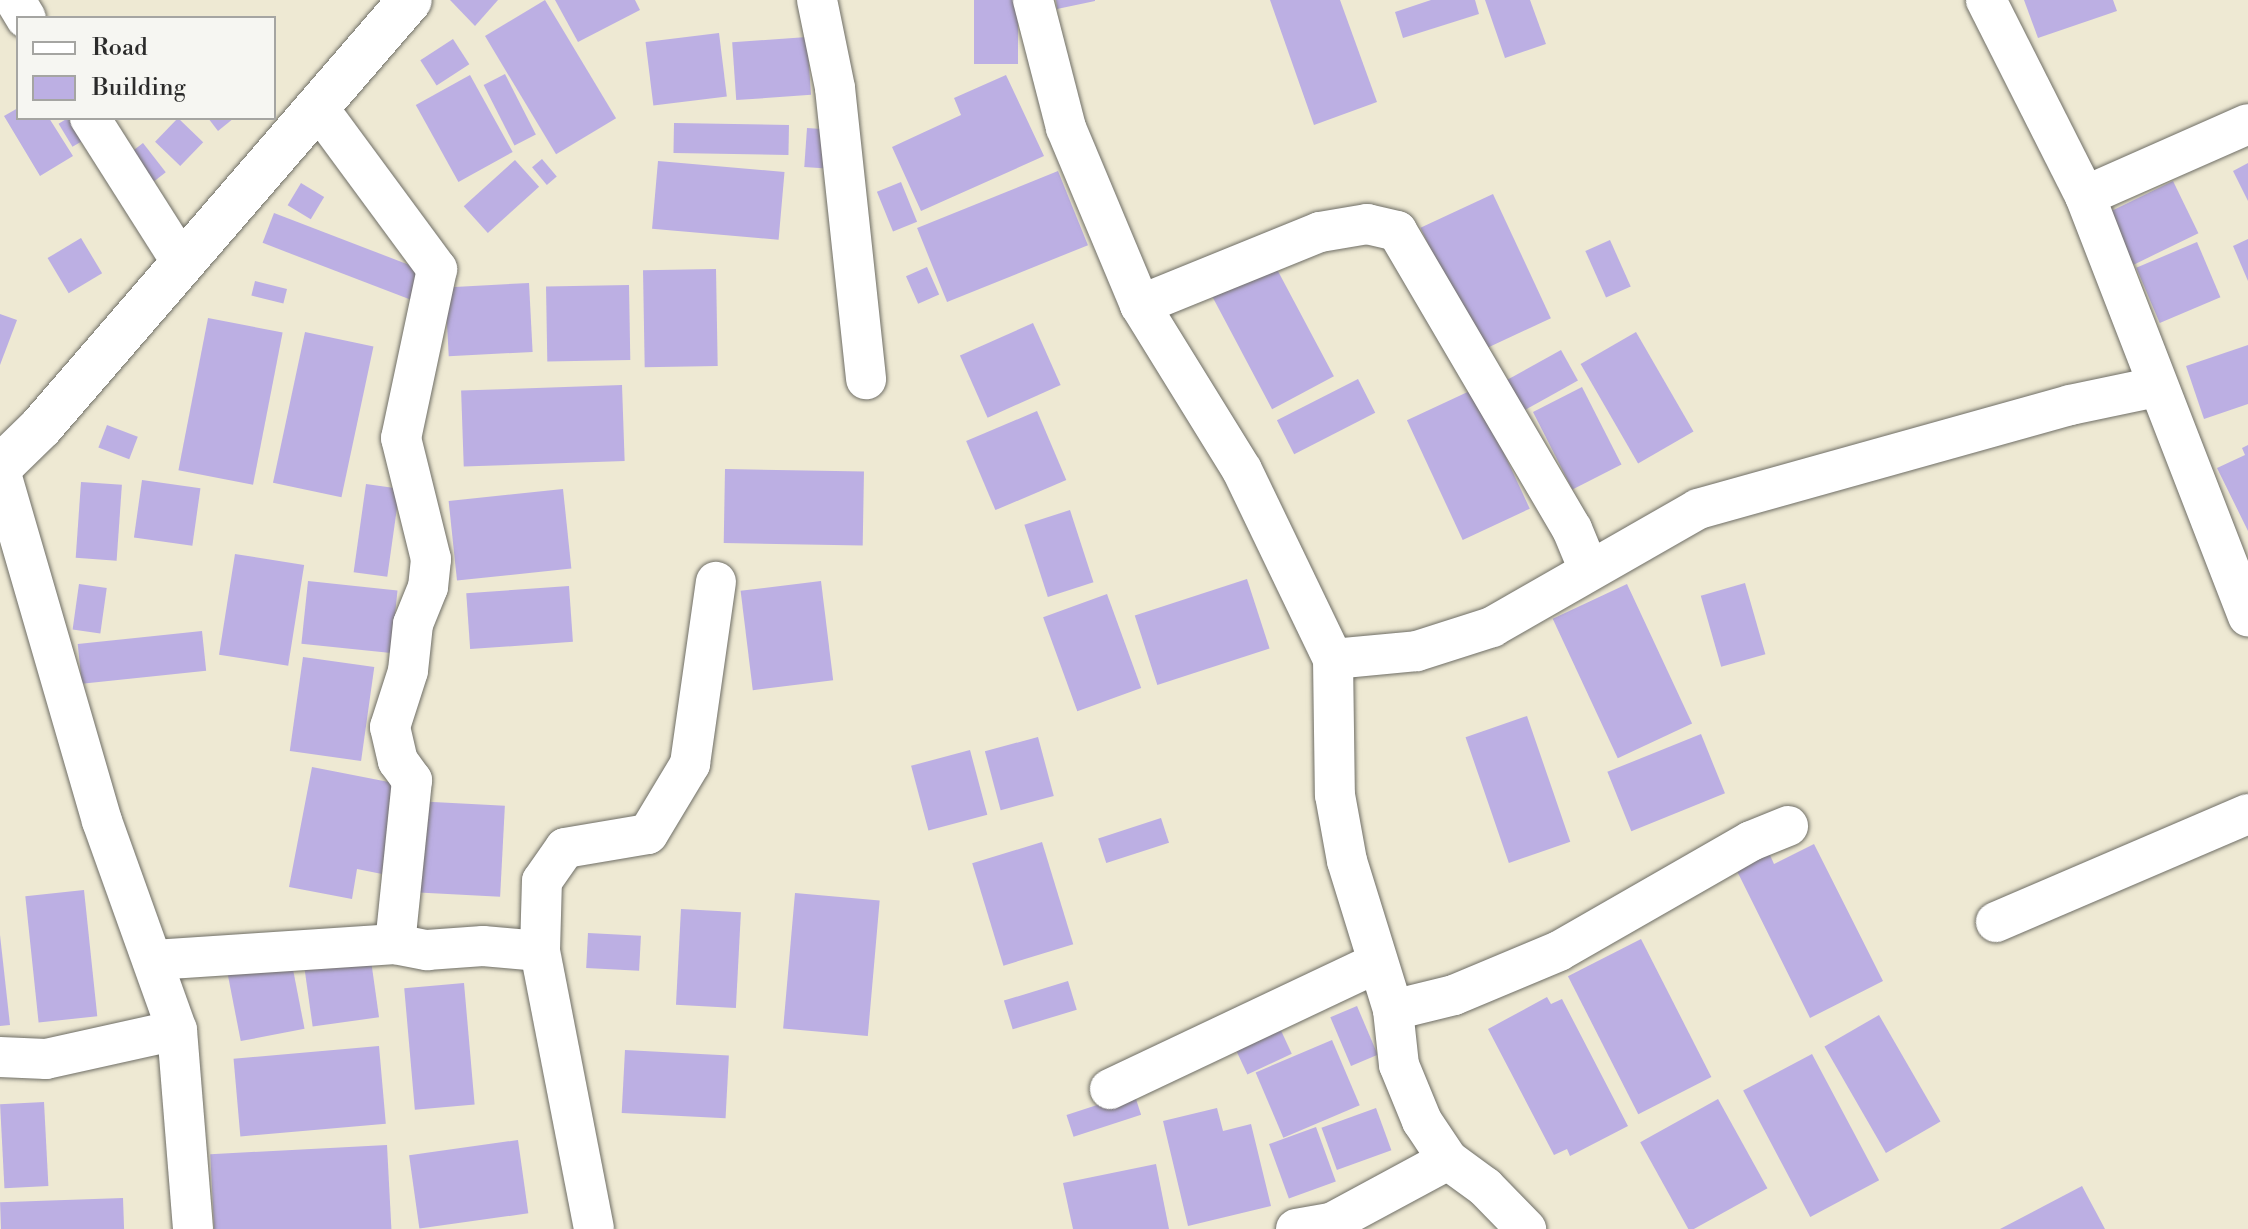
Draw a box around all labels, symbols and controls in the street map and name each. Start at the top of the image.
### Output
legend [16,16,276,120]
text: Road [92,33,148,63]
text: Building [92,73,186,103]

